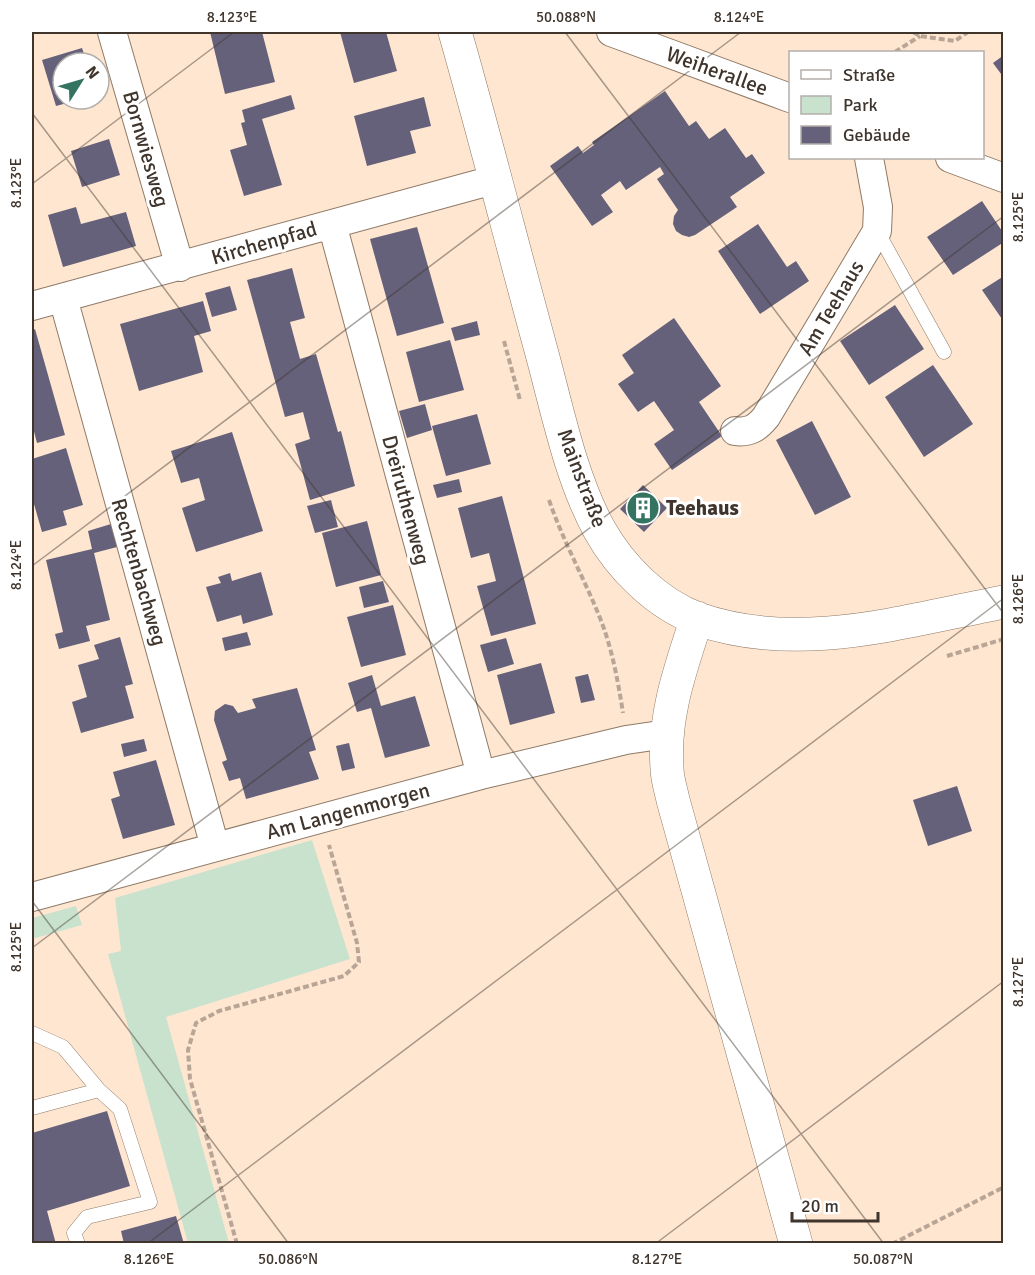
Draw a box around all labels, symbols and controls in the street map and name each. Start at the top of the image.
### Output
text: 8.123°E [207,8,257,26]
text: 50.088°N [536,8,596,26]
text: 8.124°E [714,8,764,26]
street label: Weiherallee [663,41,771,101]
north arrow [51,51,111,111]
legend [789,51,984,159]
text: N [81,62,104,83]
text: Straße [843,64,895,86]
street label: Bornwiesweg [117,88,175,210]
text: Park [843,94,878,116]
text: Gebäude [843,124,911,146]
text: 8.123°E [7,158,25,208]
text: 8.125°E [1009,192,1027,242]
street label: Kirchenpfad [208,216,320,270]
street label: Am Teehaus [792,256,870,360]
street label: Mainstraße [551,425,613,531]
street label: Dreiruthenweg [376,432,436,568]
building icon: Teehaus [625,490,661,526]
street label: Rechtenbachweg [105,495,173,649]
place label: Teehaus [666,495,739,521]
text: 8.124°E [7,540,25,590]
text: 8.126°E [1009,574,1027,624]
street label: Am Langenmorgen [263,777,433,845]
text: 8.125°E [7,922,25,972]
text: 8.127°E [1009,957,1027,1007]
scale bar [792,1185,878,1223]
text: 20 m [801,1195,839,1217]
text: 8.126°E [124,1250,174,1268]
text: 50.086°N [258,1250,318,1268]
text: 8.127°E [632,1250,682,1268]
text: 50.087°N [853,1250,913,1268]

